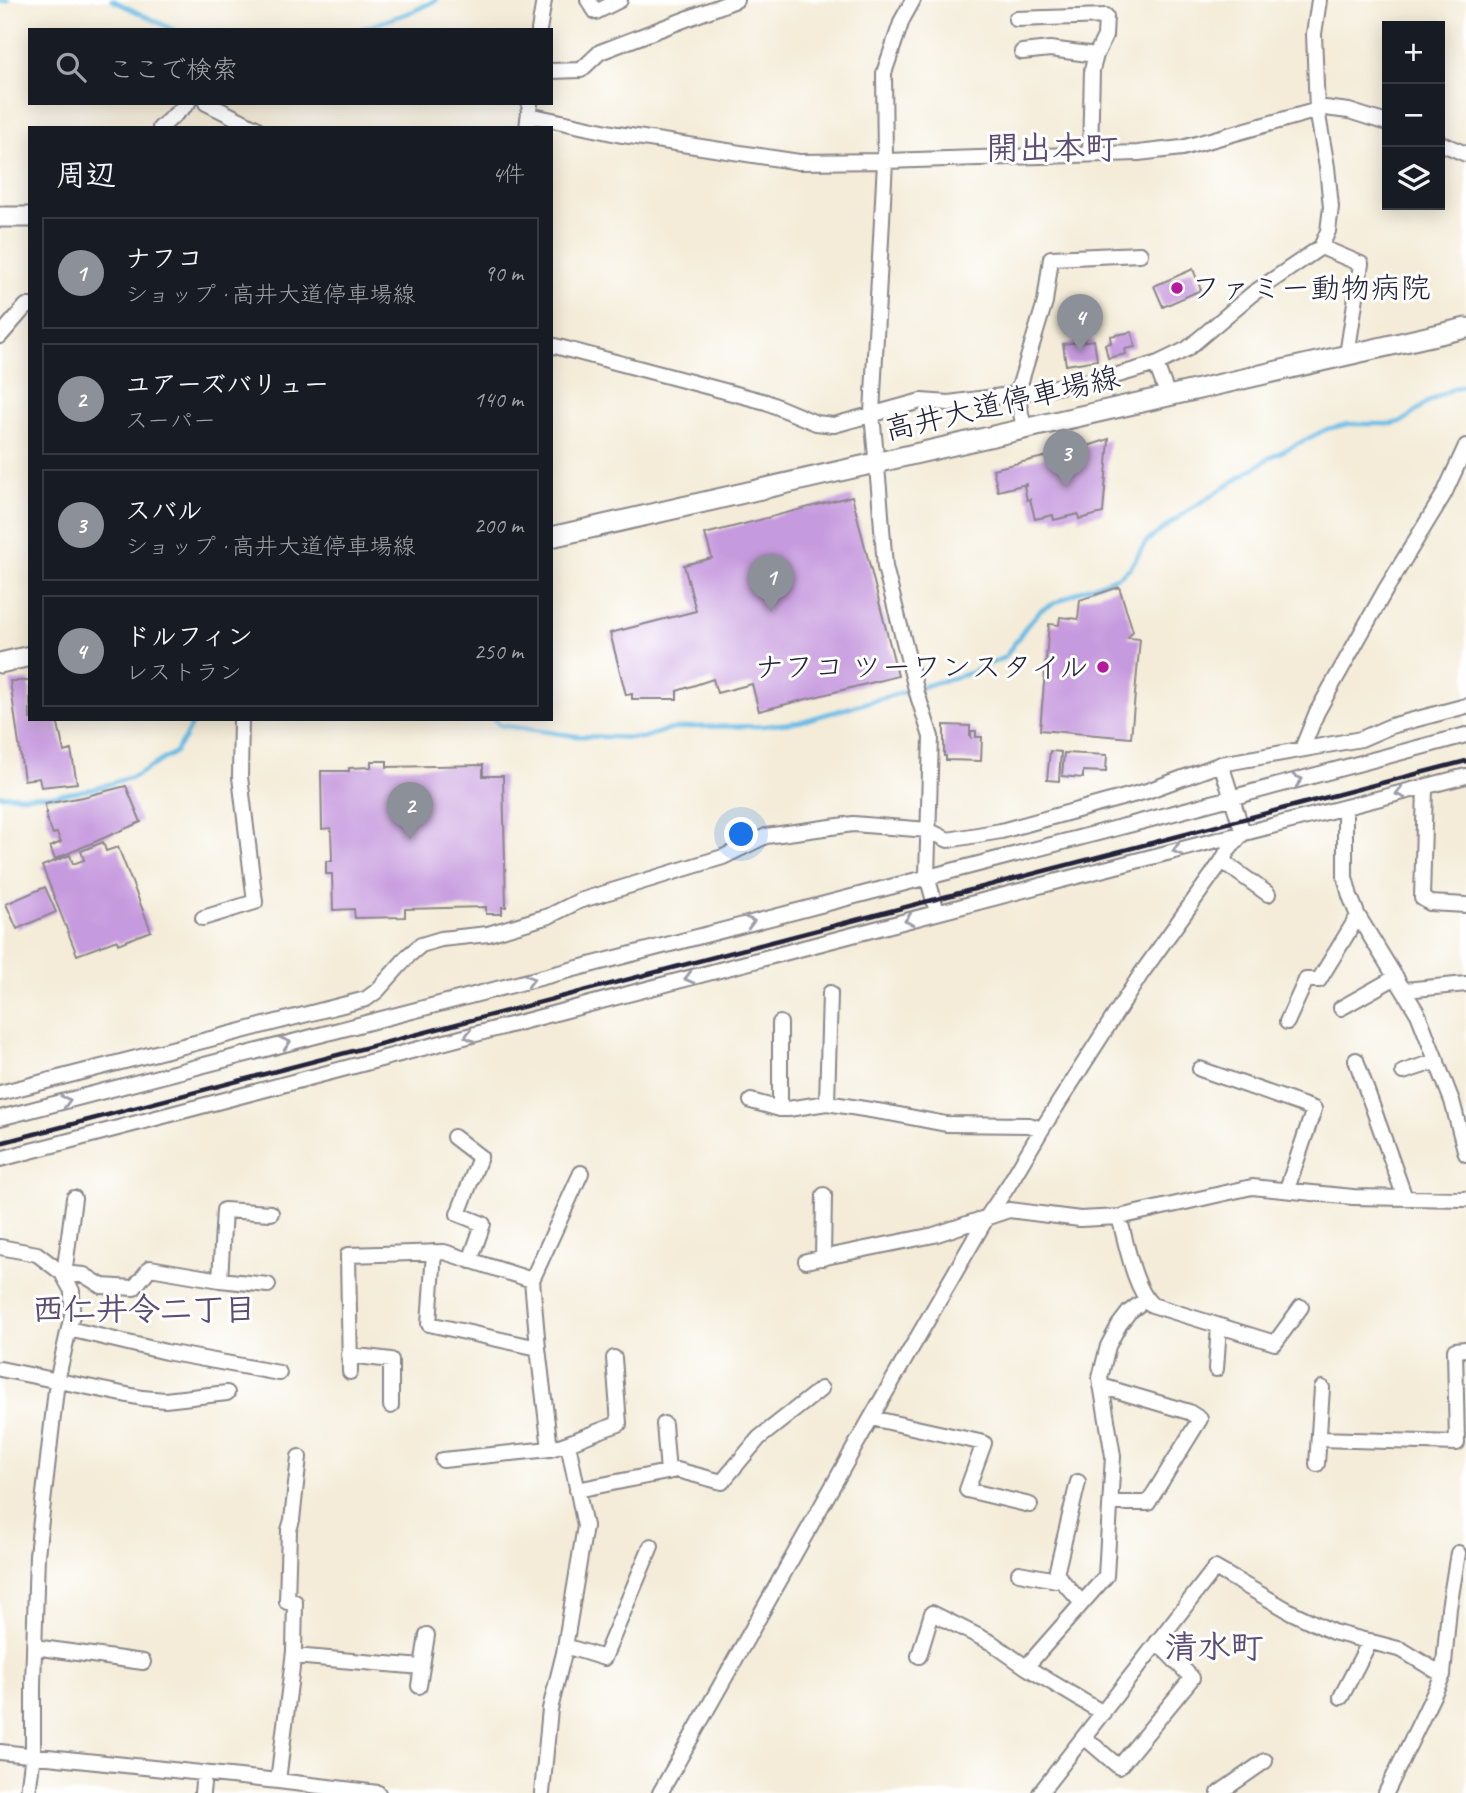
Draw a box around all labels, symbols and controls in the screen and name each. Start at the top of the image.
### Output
map controls [1382,21,1445,210]
button: + [1382,21,1445,84]
search box [28,28,553,105]
icon: search [52,48,90,86]
text: ここで検索 [108,53,238,86]
button: − [1382,84,1445,147]
district label: 開出本町 [986,127,1118,169]
button: layers [1382,147,1445,210]
text: 周辺 [56,156,116,194]
text: 4件 [492,160,525,189]
text: ナフコ [125,242,203,275]
text: 1 [76,259,86,288]
text: 90 m [484,259,523,288]
place label: ファミー動物病院 [1191,269,1430,307]
text: ショップ · 高井大道停車場線 [125,280,416,309]
marker: ファミー動物病院 [1169,280,1185,296]
pin: 4 [1057,294,1103,352]
street label: 高井大道停車場線 [881,357,1123,449]
text: ユアーズバリュー [125,368,329,401]
text: 2 [76,385,86,414]
text: 140 m [474,385,523,414]
text: スーパー [125,406,216,435]
pin: 3 [1043,430,1089,488]
text: スバル [125,494,203,527]
text: 3 [76,511,86,540]
text: 200 m [474,511,523,540]
text: ショップ · 高井大道停車場線 [125,532,416,561]
pin: 1 [748,554,794,612]
text: ドルフィン [125,620,253,653]
text: 4 [76,637,86,666]
text: 250 m [474,637,523,666]
place label: ナフコ ツーワンスタイル [754,648,1089,686]
text: レストラン [125,658,242,687]
marker: ナフコ ツーワンスタイル [1095,659,1111,675]
one-way arrow [1291,773,1303,788]
pin: 2 [387,782,433,840]
one-way arrow [1394,785,1406,800]
your location [724,817,758,851]
one-way arrow [1171,842,1183,856]
one-way arrow [903,912,915,926]
one-way arrow [744,916,756,931]
one-way arrow [683,970,695,984]
one-way arrow [524,974,536,988]
one-way arrow [463,1028,475,1042]
one-way arrow [280,1037,292,1051]
one-way arrow [60,1095,72,1109]
district label: 西仁井令二丁目 [32,1289,256,1330]
district label: 清水町 [1165,1626,1264,1668]

